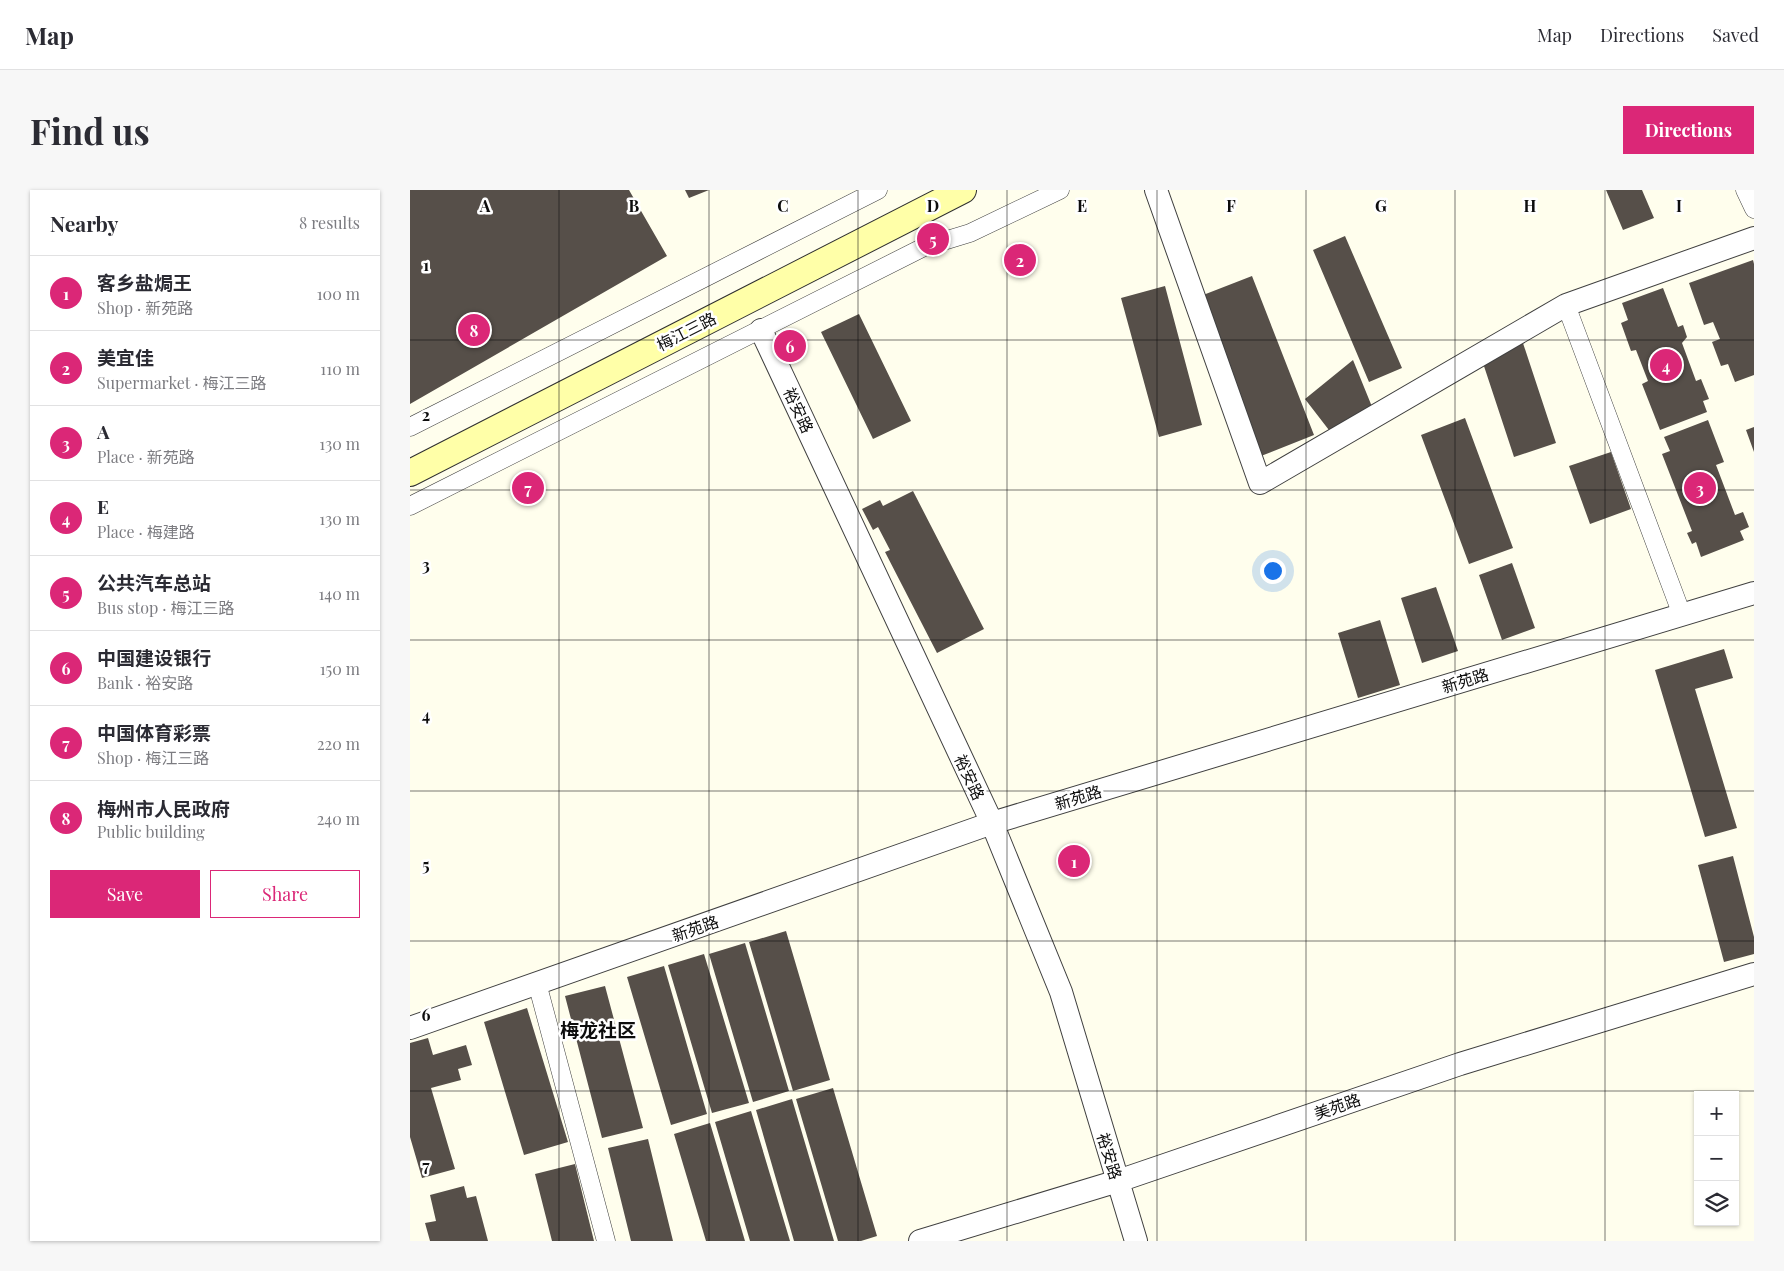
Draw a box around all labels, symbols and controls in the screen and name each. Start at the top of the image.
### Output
text: Map [25,19,74,51]
text: Map [1537,23,1572,47]
text: Directions [1600,23,1684,47]
text: Saved [1712,23,1759,47]
button: Directions [1623,106,1754,154]
text: Find us [30,107,150,154]
text: A [479,195,491,216]
text: B [629,195,640,216]
text: C [777,195,789,216]
text: D [927,195,939,216]
text: E [1077,195,1087,216]
text: F [1226,195,1236,216]
text: G [1375,195,1387,216]
text: H [1524,195,1537,216]
text: I [1676,195,1682,216]
text: Nearby [50,209,119,237]
text: 8 results [299,212,360,233]
pin: 5 [917,220,949,258]
pin: 2 [1004,241,1036,279]
text: 1 [423,254,429,275]
text: 客乡盐焗王 [97,269,192,295]
text: 1 [63,283,69,304]
text: 100 m [317,283,360,304]
text: Shop · 新苑路 [97,297,193,318]
street label: 梅江三路 [653,307,719,355]
pin: 8 [458,311,490,349]
pin: 6 [774,327,806,365]
text: 美宜佳 [97,344,154,370]
pin: 4 [1650,346,1682,384]
text: 2 [62,358,70,379]
text: 110 m [320,358,360,379]
text: Supermarket · 梅江三路 [97,372,266,393]
street label: 裕安路 [779,384,819,436]
text: 2 [422,404,430,425]
text: A [97,418,110,444]
text: 3 [62,433,70,454]
text: 130 m [319,433,360,454]
text: Place · 新苑路 [97,446,195,467]
pin: 7 [512,469,544,507]
pin: 3 [1684,469,1716,507]
text: E [97,493,109,519]
text: 4 [62,508,70,529]
text: 130 m [319,508,360,529]
text: Place · 梅建路 [97,521,195,542]
text: 3 [422,554,430,575]
your location [1260,558,1286,584]
text: 公共汽车总站 [97,569,211,595]
text: 5 [62,583,70,604]
text: 140 m [318,583,360,604]
text: Bus stop · 梅江三路 [97,597,234,618]
text: 中国建设银行 [97,644,211,670]
text: 6 [62,658,70,679]
text: 150 m [320,658,360,679]
street label: 新苑路 [1439,663,1491,697]
text: Bank · 裕安路 [97,672,193,693]
text: 4 [422,704,430,725]
text: 中国体育彩票 [97,719,211,745]
text: 7 [62,733,70,754]
text: 220 m [317,733,360,754]
text: Shop · 梅江三路 [97,747,209,768]
street label: 裕安路 [950,751,990,803]
street label: 新苑路 [1052,780,1104,814]
text: 梅州市人民政府 [97,795,230,821]
text: 8 [62,808,70,829]
text: 240 m [317,808,360,829]
text: Public building [97,821,205,842]
pin: 1 [1058,842,1090,880]
text: 5 [422,854,430,875]
button: Save [50,870,200,918]
button: Share [210,870,360,918]
street label: 新苑路 [669,910,721,946]
text: 6 [422,1004,431,1025]
district label: 梅龙社区 [560,1016,636,1042]
street label: 美苑路 [1311,1088,1363,1124]
map controls [1694,1091,1739,1226]
button: + [1694,1091,1739,1136]
street label: 裕安路 [1093,1130,1127,1182]
button: − [1694,1136,1739,1181]
text: 7 [422,1155,430,1176]
button: layers [1694,1181,1739,1226]

